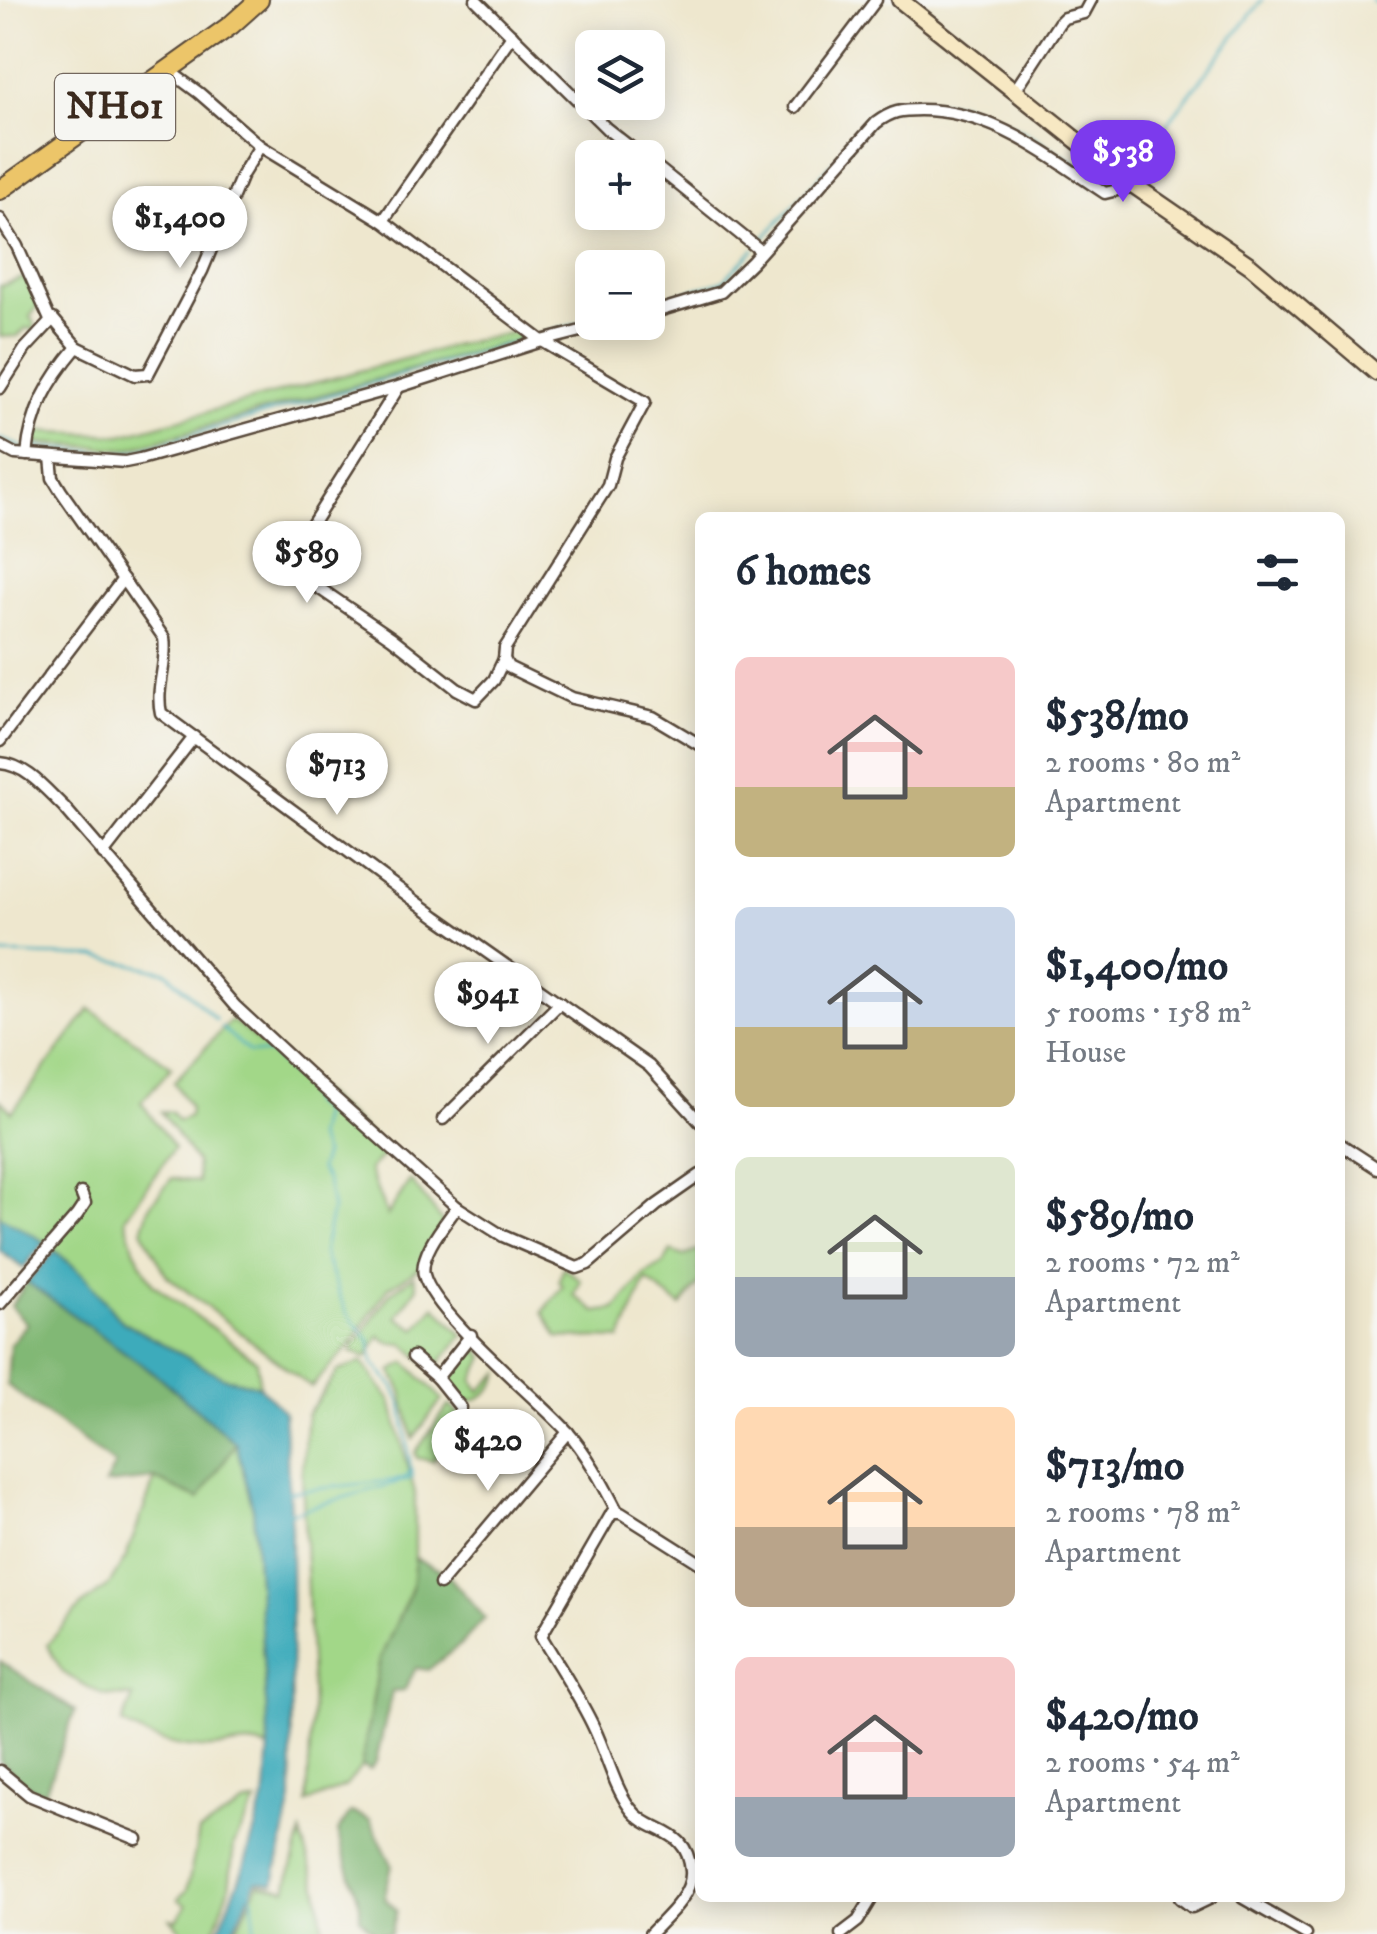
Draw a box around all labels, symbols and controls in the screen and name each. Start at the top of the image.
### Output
map controls [575,30,665,340]
button: layers [575,30,665,120]
road number: NH01 [55,74,175,140]
pin: $538 [1064,120,1182,205]
text: $538 [1092,132,1154,172]
button: + [575,140,665,230]
pin: $1,400 [99,186,261,271]
text: $1,400 [134,198,226,238]
button: − [575,250,665,340]
pin: $589 [248,521,366,606]
text: $589 [274,533,340,573]
icon: filters [1250,545,1305,600]
text: 6 homes [735,546,871,598]
text: $538/mo [1045,691,1189,743]
icon: home [815,697,935,817]
pin: $713 [278,733,396,818]
text: 2 rooms · 80 m² [1045,743,1240,783]
text: $713 [308,745,366,785]
text: Apartment [1045,783,1181,823]
text: $1,400/mo [1045,941,1228,993]
icon: home [815,947,935,1067]
pin: $941 [429,962,547,1047]
text: $941 [456,974,520,1014]
text: 5 rooms · 158 m² [1045,993,1251,1033]
text: House [1045,1033,1126,1073]
text: $589/mo [1045,1191,1194,1243]
icon: home [815,1197,935,1317]
text: 2 rooms · 72 m² [1045,1243,1240,1283]
text: Apartment [1045,1283,1181,1323]
pin: $420 [429,1409,547,1494]
text: $420 [454,1421,522,1461]
text: $713/mo [1045,1441,1184,1493]
icon: home [815,1447,935,1567]
text: 2 rooms · 78 m² [1045,1493,1240,1533]
text: Apartment [1045,1533,1181,1573]
text: $420/mo [1045,1691,1199,1743]
icon: home [815,1697,935,1817]
text: 2 rooms · 54 m² [1045,1743,1240,1783]
text: Apartment [1045,1783,1181,1823]

